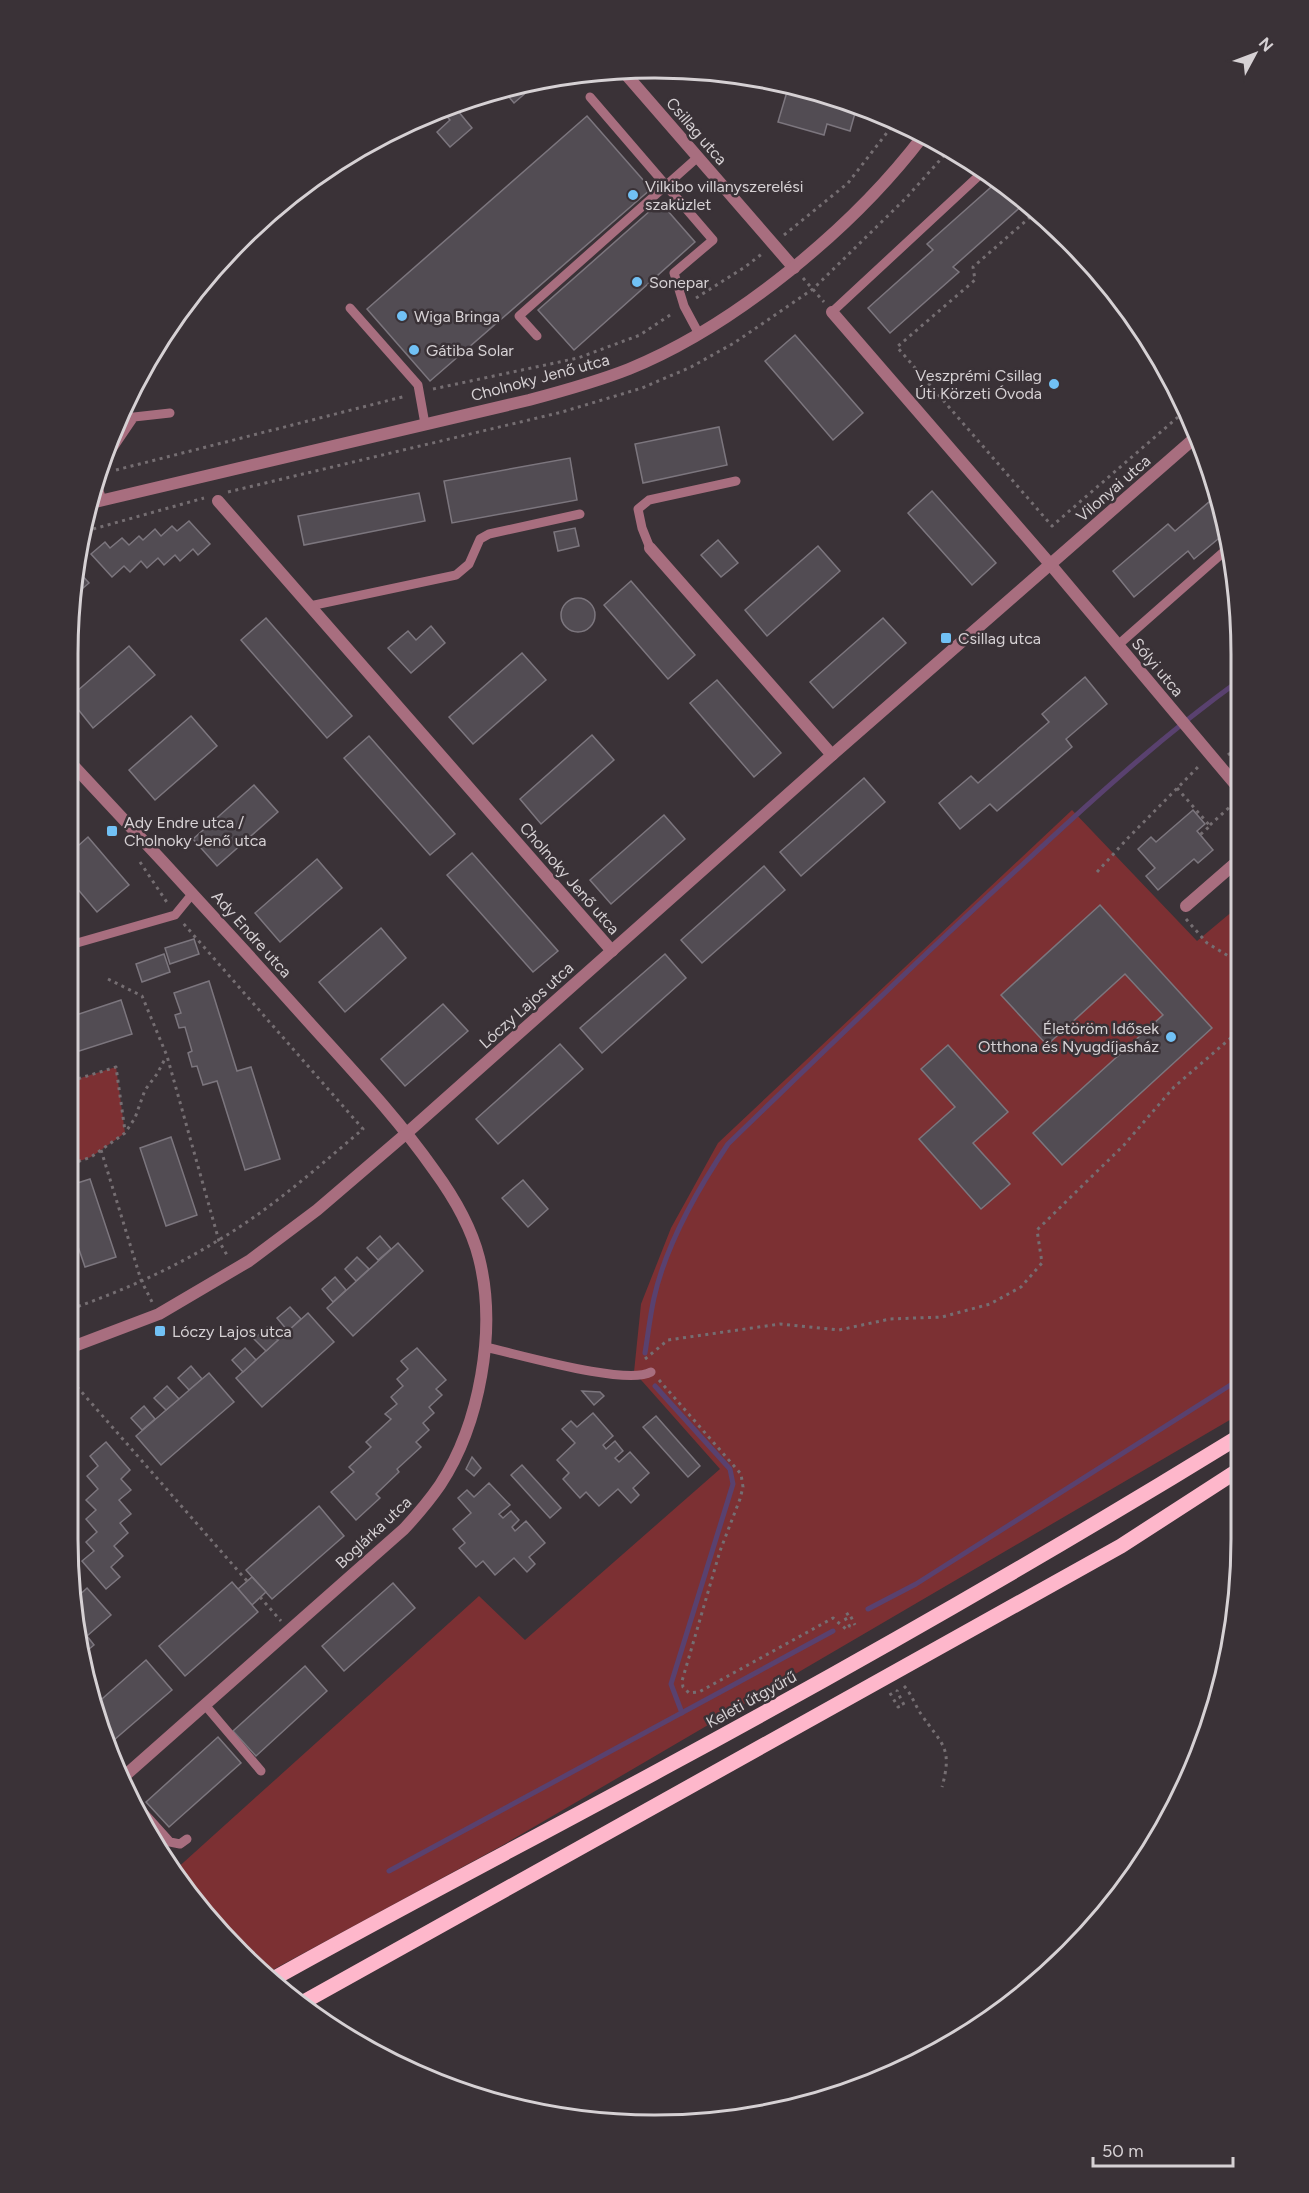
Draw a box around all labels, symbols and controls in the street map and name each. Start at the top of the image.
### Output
north arrow [1225,24,1285,84]
text: N [1255,34,1277,55]
street label: Csillag utca [662,94,731,169]
place label: Vilkibo villanyszerelési szaküzlet [645,177,804,214]
marker: Vilkibo villanyszerelési szaküzlet [626,188,640,202]
place label: Sonepar [649,273,709,292]
marker: Sonepar [630,275,644,289]
place label: Wiga Bringa [414,307,500,326]
marker: Wiga Bringa [395,309,409,323]
place label: Gátiba Solar [426,341,514,360]
marker: Gátiba Solar [407,343,421,357]
street label: Cholnoky Jenő utca [469,350,611,405]
place label: Veszprémi Csillag Úti Körzeti Óvoda [915,366,1042,403]
marker: Veszprémi Csillag Úti Körzeti Óvoda [1047,377,1061,391]
street label: Vilonyai utca [1072,451,1154,526]
place label: Csillag utca [958,629,1041,648]
marker: Csillag utca [939,631,953,645]
street label: Sólyi utca [1128,634,1188,700]
place label: Ady Endre utca / Cholnoky Jenő utca [124,813,267,850]
street label: Cholnoky Jenő utca [516,818,624,938]
marker: Ady Endre utca / Cholnoky Jenő utca [105,824,119,838]
street label: Ady Endre utca [208,887,296,982]
street label: Lóczy Lajos utca [475,958,577,1052]
place label: Életöröm Idősek Otthona és Nyugdíjasház [978,1019,1159,1056]
marker: Életöröm Idősek Otthona és Nyugdíjasház [1164,1030,1178,1044]
place label: Lóczy Lajos utca [172,1322,292,1341]
marker: Lóczy Lajos utca [153,1324,167,1338]
street label: Boglárka utca [331,1492,415,1572]
street label: Keleti útgyűrű [703,1667,800,1732]
scale bar [1093,2130,1232,2168]
text: 50 m [1102,2140,1144,2162]

